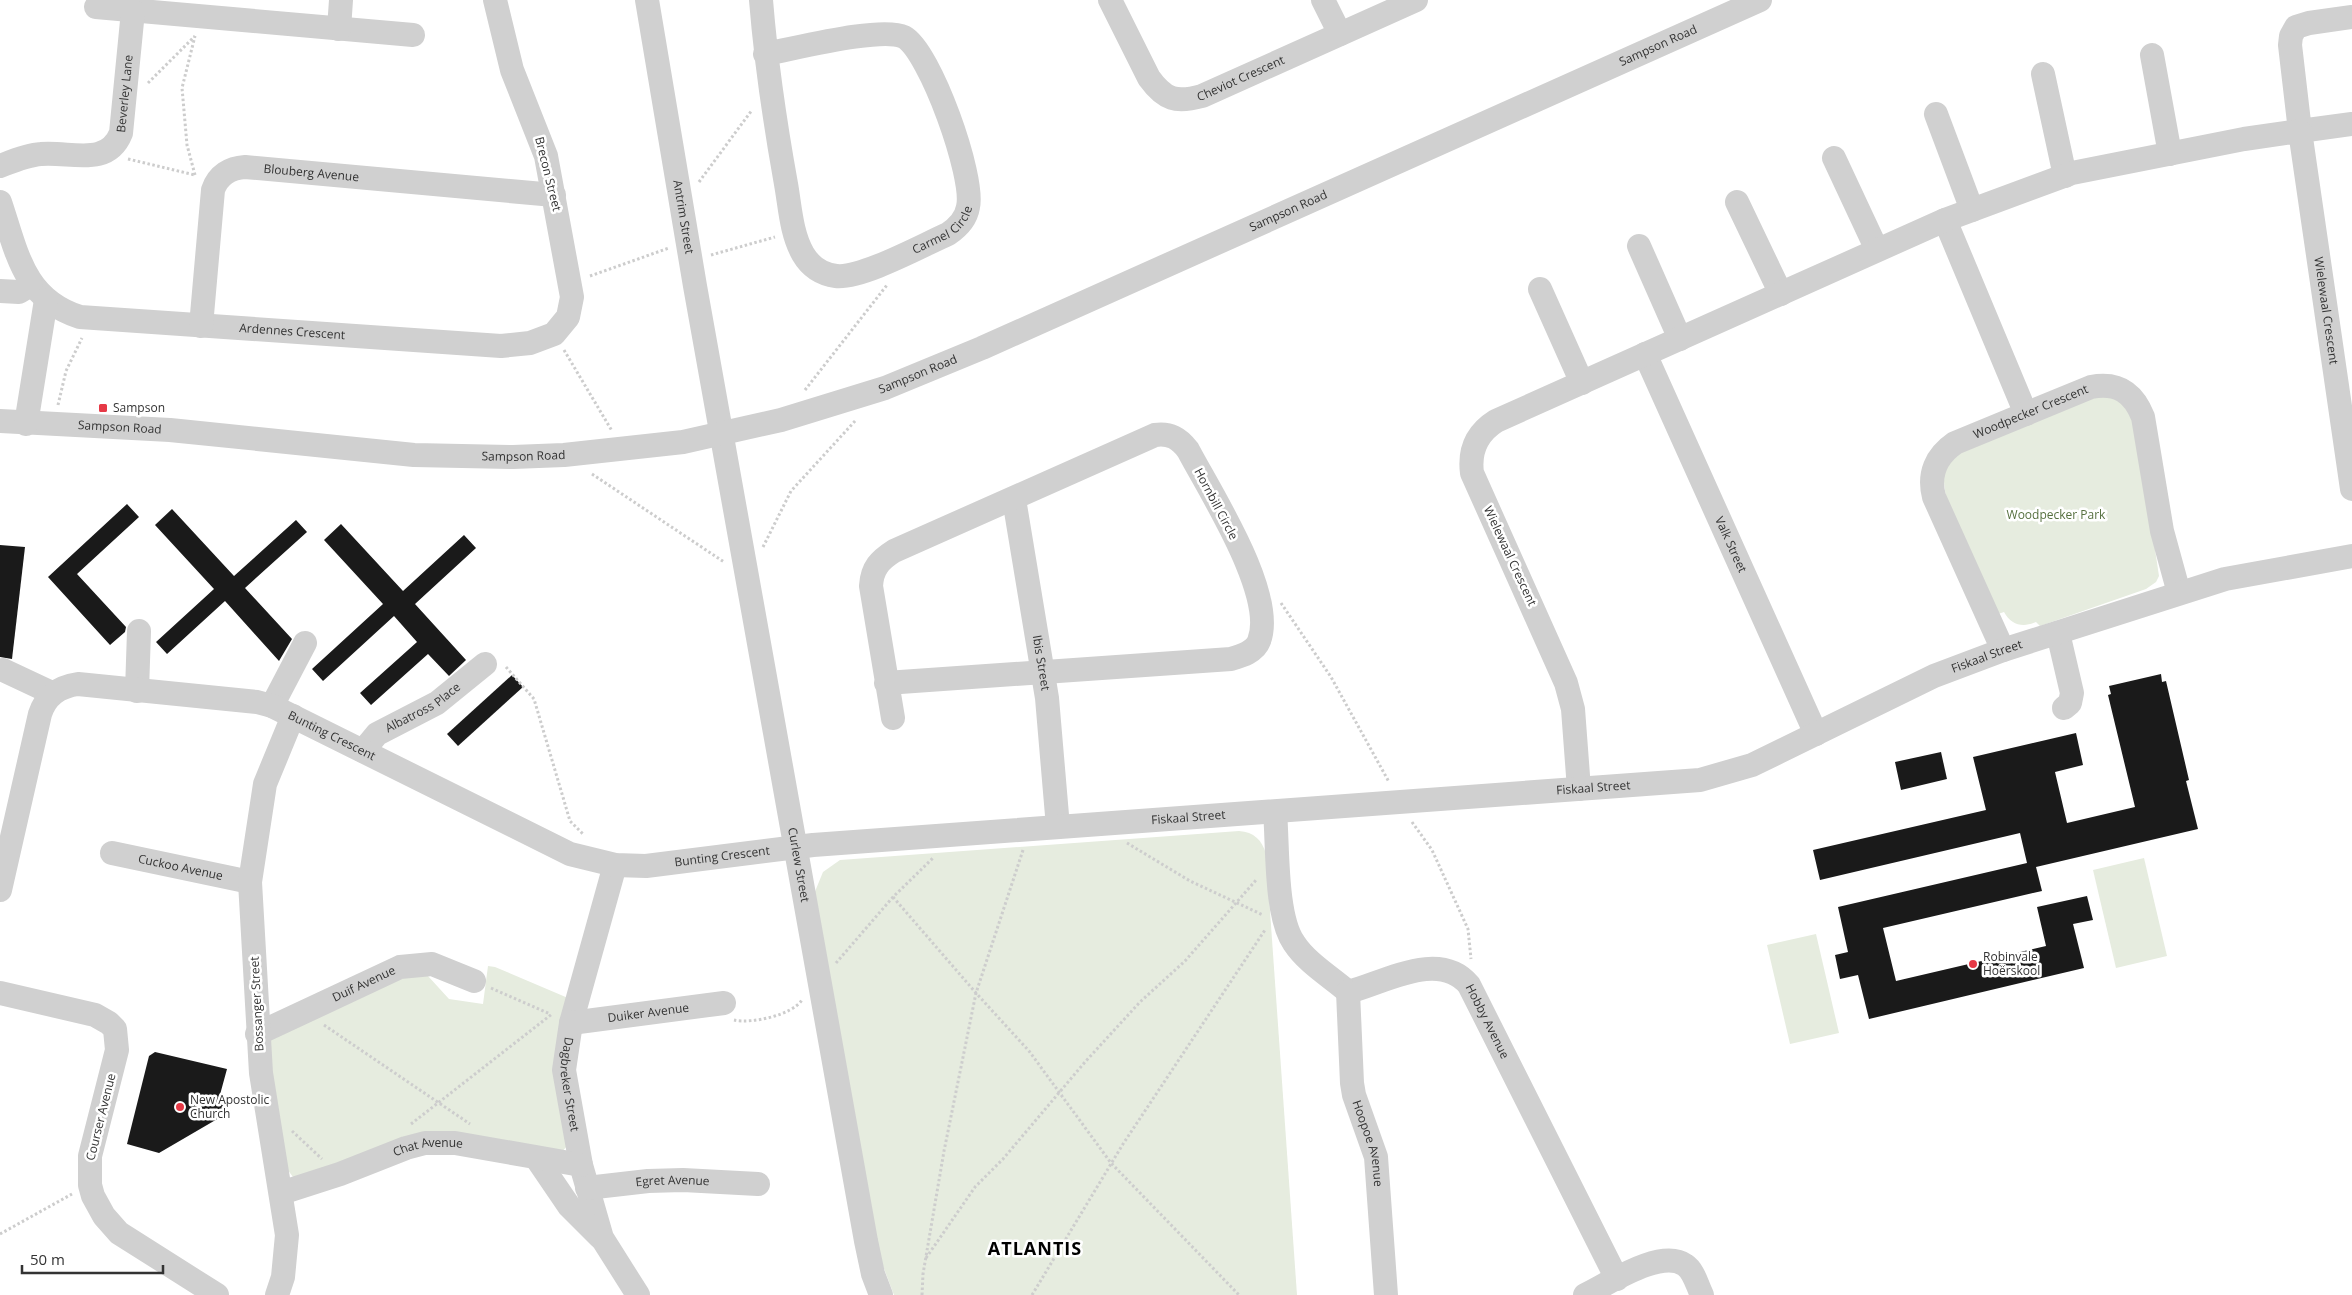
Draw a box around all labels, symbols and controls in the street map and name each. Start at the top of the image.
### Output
street label: Sampson Road [1616,20,1700,70]
street label: Cheviot Crescent [1195,51,1287,105]
street label: Beverley Lane [112,54,137,133]
street label: Brecon Street [531,135,566,213]
street label: Blouberg Avenue [263,160,360,185]
street label: Antrim Street [669,179,698,255]
street label: Sampson Road [1246,186,1330,235]
street label: Carmel Circle [909,204,976,258]
street label: Wielewaal Crescent [2310,256,2343,366]
street label: Ardennes Crescent [239,319,346,343]
street label: Sampson Road [876,350,960,398]
street label: Woodpecker Crescent [1970,380,2091,443]
place label: Sampson [113,399,165,416]
marker: Sampson [97,402,109,414]
street label: Sampson Road [78,416,162,438]
street label: Sampson Road [481,446,566,465]
street label: Hornbill Circle [1190,465,1243,543]
street label: Wielewaal Crescent [1480,503,1541,609]
park label: Woodpecker Park [2007,506,2106,523]
street label: Valk Street [1711,514,1751,575]
street label: Ibis Street [1029,634,1055,692]
street label: Fiskaal Street [1949,635,2024,677]
street label: Albatross Place [382,678,464,736]
street label: Bunting Crescent [285,706,379,764]
street label: Fiskaal Street [1556,776,1631,799]
street label: Fiskaal Street [1151,806,1226,828]
street label: Curlew Street [784,826,814,903]
street label: Bunting Crescent [673,842,771,870]
street label: Cuckoo Avenue [137,850,225,884]
place label: Robinvale Hoërskool [1983,948,2040,979]
street label: Bossanger Street [246,956,267,1052]
marker: Robinvale Hoërskool [1967,958,1979,970]
street label: Duif Avenue [329,961,398,1006]
street label: Hobby Avenue [1462,981,1514,1062]
street label: Duiker Avenue [607,999,690,1026]
street label: Dagbreker Street [556,1036,584,1133]
street label: Courser Avenue [81,1071,120,1162]
place label: New Apostolic Church [190,1091,270,1122]
street label: Hoopoe Avenue [1348,1098,1387,1187]
marker: New Apostolic Church [174,1101,186,1113]
street label: Chat Avenue [390,1133,465,1160]
street label: Egret Avenue [635,1171,710,1190]
district label: ATLANTIS [988,1236,1082,1260]
scale bar [22,1242,164,1274]
text: 50 m [30,1249,65,1269]

